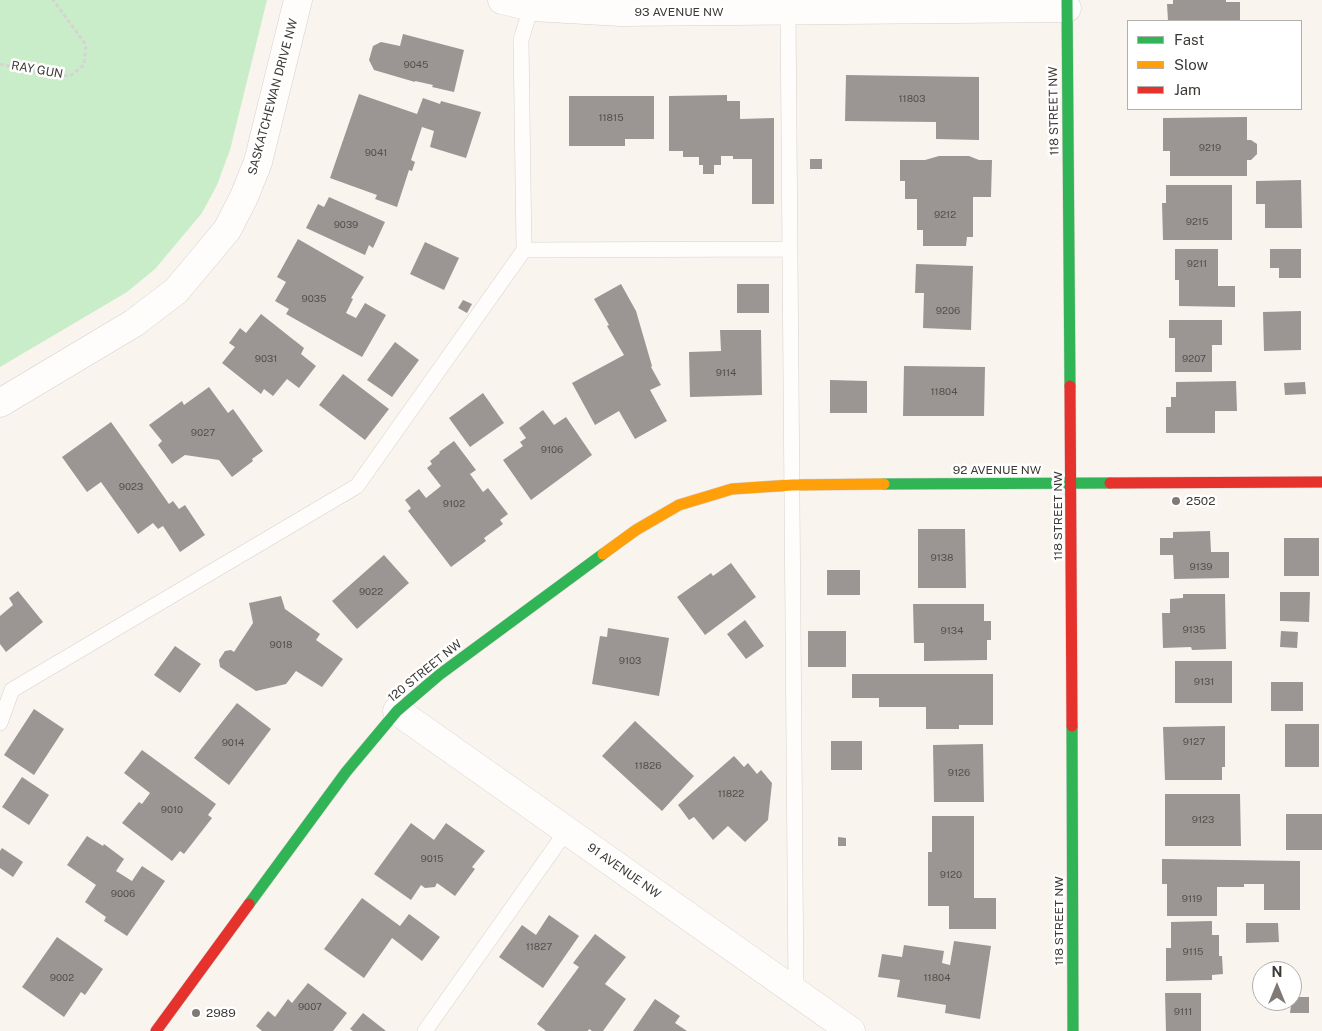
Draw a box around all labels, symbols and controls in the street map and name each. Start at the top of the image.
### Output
street label: 93 AVENUE NW [635,5,723,19]
street label: SASKATCHEWAN DRIVE NW [245,17,301,177]
legend [1127,20,1302,110]
text: Fast [1174,31,1204,48]
text: Slow [1174,56,1208,73]
street label: RAY GUN [10,58,64,82]
house number: 9045 [404,59,428,71]
street label: 118 STREET NW [1046,66,1062,156]
text: Jam [1174,81,1201,98]
house number: 11803 [899,93,925,105]
house number: 11815 [598,112,624,124]
house number: 9219 [1199,142,1221,154]
house number: 9041 [365,147,387,159]
house number: 9212 [934,209,956,221]
house number: 9215 [1186,216,1208,228]
house number: 9039 [334,219,358,231]
house number: 9211 [1187,258,1207,270]
house number: 9035 [302,293,326,305]
house number: 9206 [936,305,960,317]
house number: 9031 [255,353,277,365]
house number: 9207 [1182,353,1206,365]
house number: 9114 [716,367,736,379]
house number: 11804 [931,386,957,398]
house number: 9027 [191,427,215,439]
house number: 9106 [541,444,563,456]
street label: 92 AVENUE NW [953,463,1041,477]
street label: 118 STREET NW [1051,471,1065,561]
house number: 9023 [119,481,143,493]
place label: 2502 [1186,494,1215,508]
marker: 2502 [1170,495,1182,507]
house number: 9102 [443,498,465,510]
house number: 9138 [930,552,954,564]
house number: 9139 [1190,561,1212,573]
house number: 9022 [359,586,383,598]
house number: 9135 [1182,624,1206,636]
house number: 9134 [941,625,963,637]
street label: 120 STREET NW [385,637,465,705]
house number: 9018 [270,639,292,651]
house number: 9103 [619,655,641,667]
house number: 9131 [1194,676,1214,688]
house number: 9127 [1183,736,1205,748]
house number: 9014 [222,737,244,749]
house number: 11826 [635,760,661,772]
house number: 9126 [948,767,970,779]
house number: 11822 [718,788,744,800]
house number: 9010 [161,804,183,816]
house number: 9123 [1192,814,1214,826]
street label: 91 AVENUE NW [585,840,663,902]
house number: 9015 [421,853,443,865]
house number: 9120 [940,869,962,881]
street label: 118 STREET NW [1052,876,1066,966]
house number: 9006 [111,888,135,900]
house number: 9119 [1182,893,1202,905]
house number: 11827 [526,941,552,953]
house number: 9115 [1183,946,1203,958]
north arrow [1252,961,1302,1011]
text: N [1272,964,1282,980]
house number: 9002 [50,972,74,984]
house number: 11804 [924,972,950,984]
house number: 9007 [298,1001,322,1013]
place label: 2989 [206,1006,236,1020]
house number: 9111 [1174,1006,1192,1018]
marker: 2989 [190,1007,202,1019]

